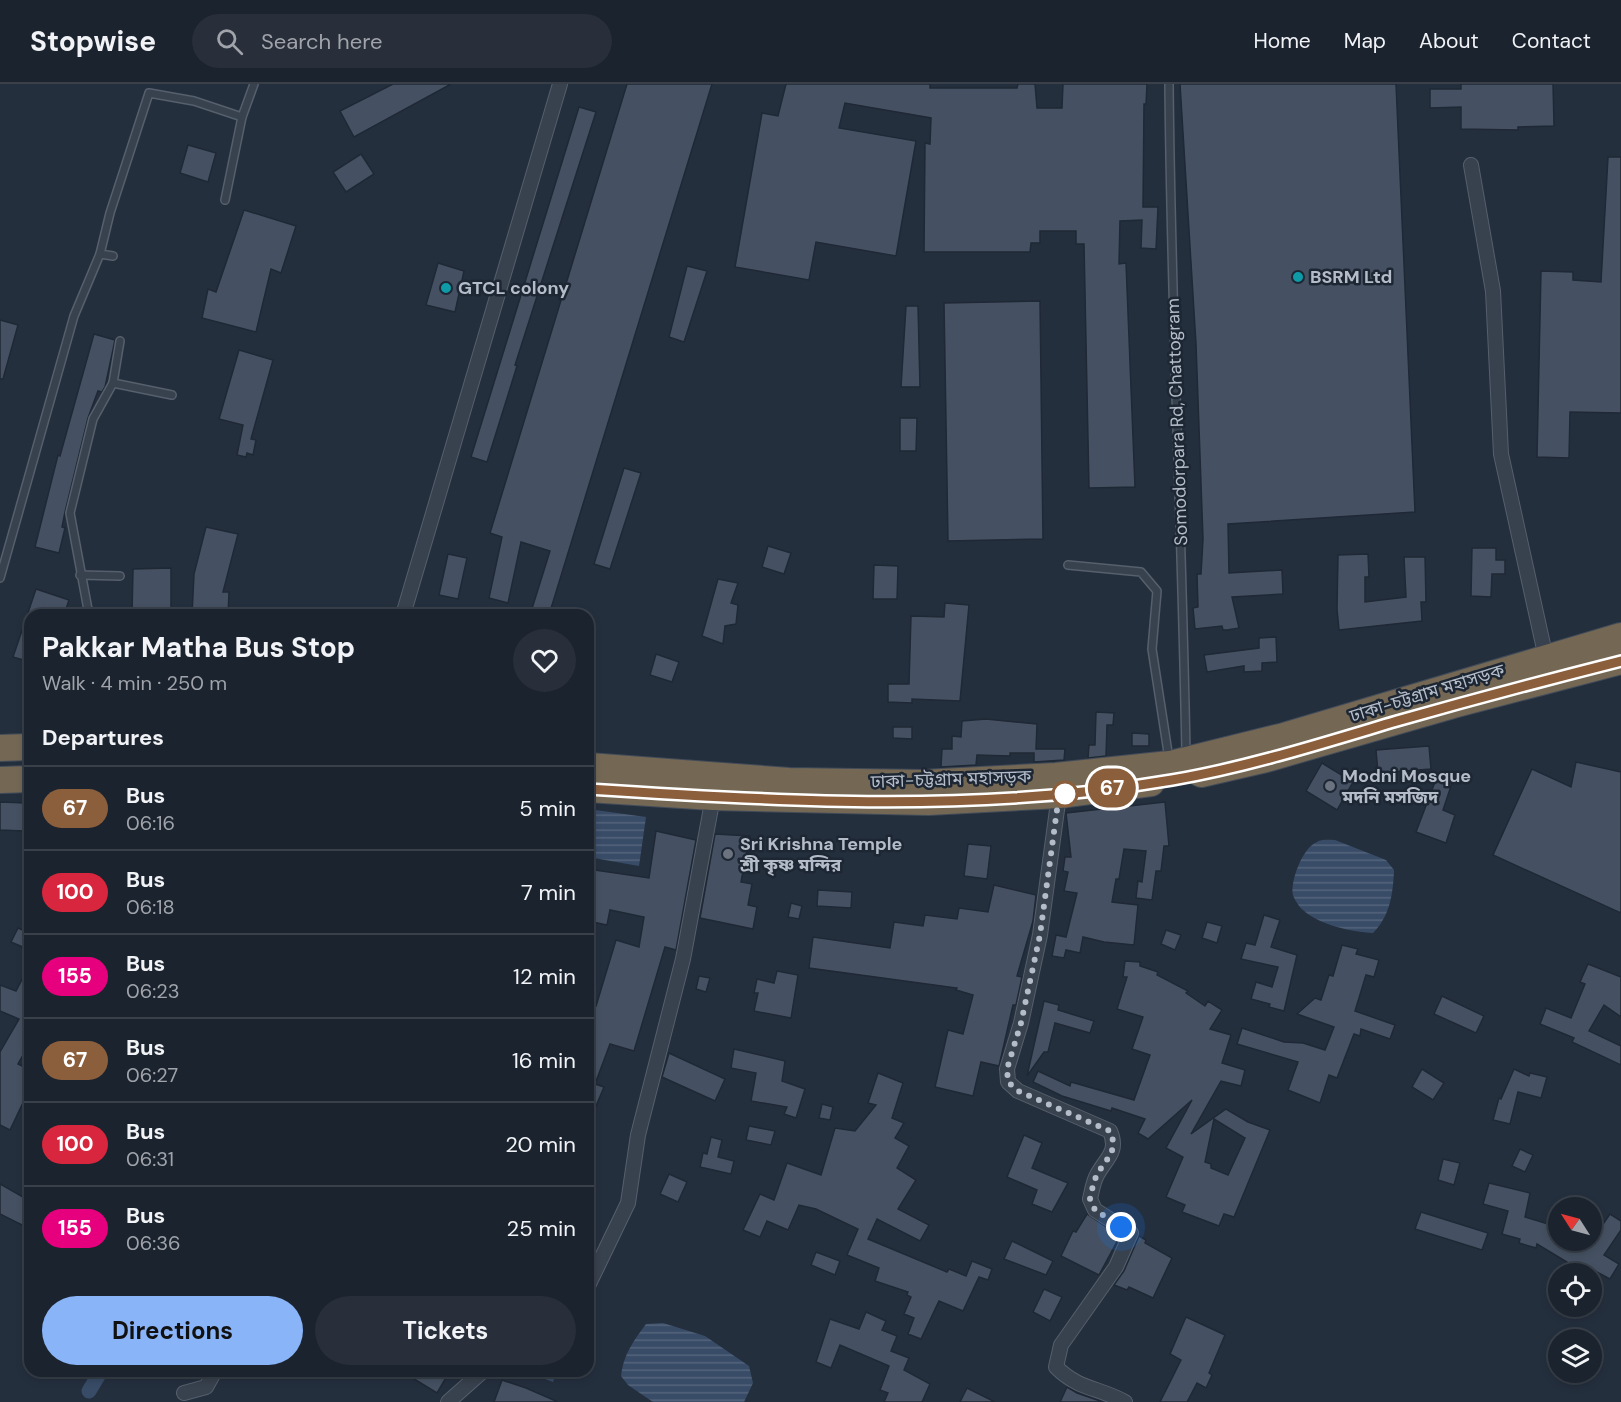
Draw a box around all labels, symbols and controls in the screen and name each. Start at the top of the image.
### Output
search box [192,14,612,68]
text: Stopwise [30,23,156,60]
icon: search [213,25,246,58]
text: Search here [261,27,382,56]
text: Home [1253,27,1311,55]
text: Map [1344,27,1386,55]
text: About [1419,27,1479,55]
text: Contact [1512,27,1591,55]
place label: BSRM Ltd [1310,265,1392,289]
marker: BSRM Ltd [1291,270,1305,284]
place label: GTCL colony [458,276,569,300]
marker: GTCL colony [439,281,453,295]
street label: Somodorpara Rd, Chattogram [1161,298,1193,546]
text: Pakkar Matha Bus Stop [42,629,355,666]
button: heart [513,629,576,692]
street label: ঢাকা-চট্টগ্রাম মহাসড়ক [1346,658,1508,728]
text: Walk · 4 min · 250 m [42,670,227,696]
text: Departures [42,723,164,752]
street label: ঢাকা-চট্টগ্রাম মহাসড়ক [869,764,1032,794]
place label: Modni Mosque মদনি মসজিদ [1341,764,1471,809]
line badge: 67 [1085,768,1139,808]
text: 67 [1100,774,1124,802]
marker: Modni Mosque মদনি মসজিদ [1323,779,1337,793]
text: Bus [126,781,165,810]
unlabelled marker [1052,781,1078,807]
text: 67 [63,794,87,822]
text: 5 min [519,794,576,823]
text: 06:16 [126,810,175,836]
place label: Sri Krishna Temple শ্রী কৃষ্ণ মন্দির [739,832,903,877]
marker: Sri Krishna Temple শ্রী কৃষ্ণ মন্দির [721,847,735,861]
text: Bus [126,865,165,894]
text: 100 [56,878,94,906]
text: 7 min [521,878,576,907]
text: 06:18 [126,894,175,920]
text: Bus [126,949,165,978]
text: 155 [58,962,92,990]
text: 12 min [513,962,576,991]
text: 06:23 [126,978,180,1004]
text: Bus [126,1033,165,1062]
text: 67 [63,1046,87,1074]
text: 16 min [512,1046,576,1075]
text: 06:27 [126,1062,178,1088]
text: Bus [126,1117,165,1146]
text: 100 [56,1130,94,1158]
text: 20 min [505,1130,576,1159]
text: 06:31 [126,1146,174,1172]
north arrow [1548,1197,1602,1251]
map controls [1548,1197,1602,1383]
text: Bus [126,1201,165,1230]
your location [1106,1212,1136,1242]
text: 155 [58,1214,92,1242]
text: 25 min [507,1214,576,1243]
text: 06:36 [126,1230,181,1256]
button: locate [1548,1263,1602,1317]
button: Directions [42,1296,303,1365]
button: Tickets [315,1296,576,1365]
button: layers [1548,1329,1602,1383]

